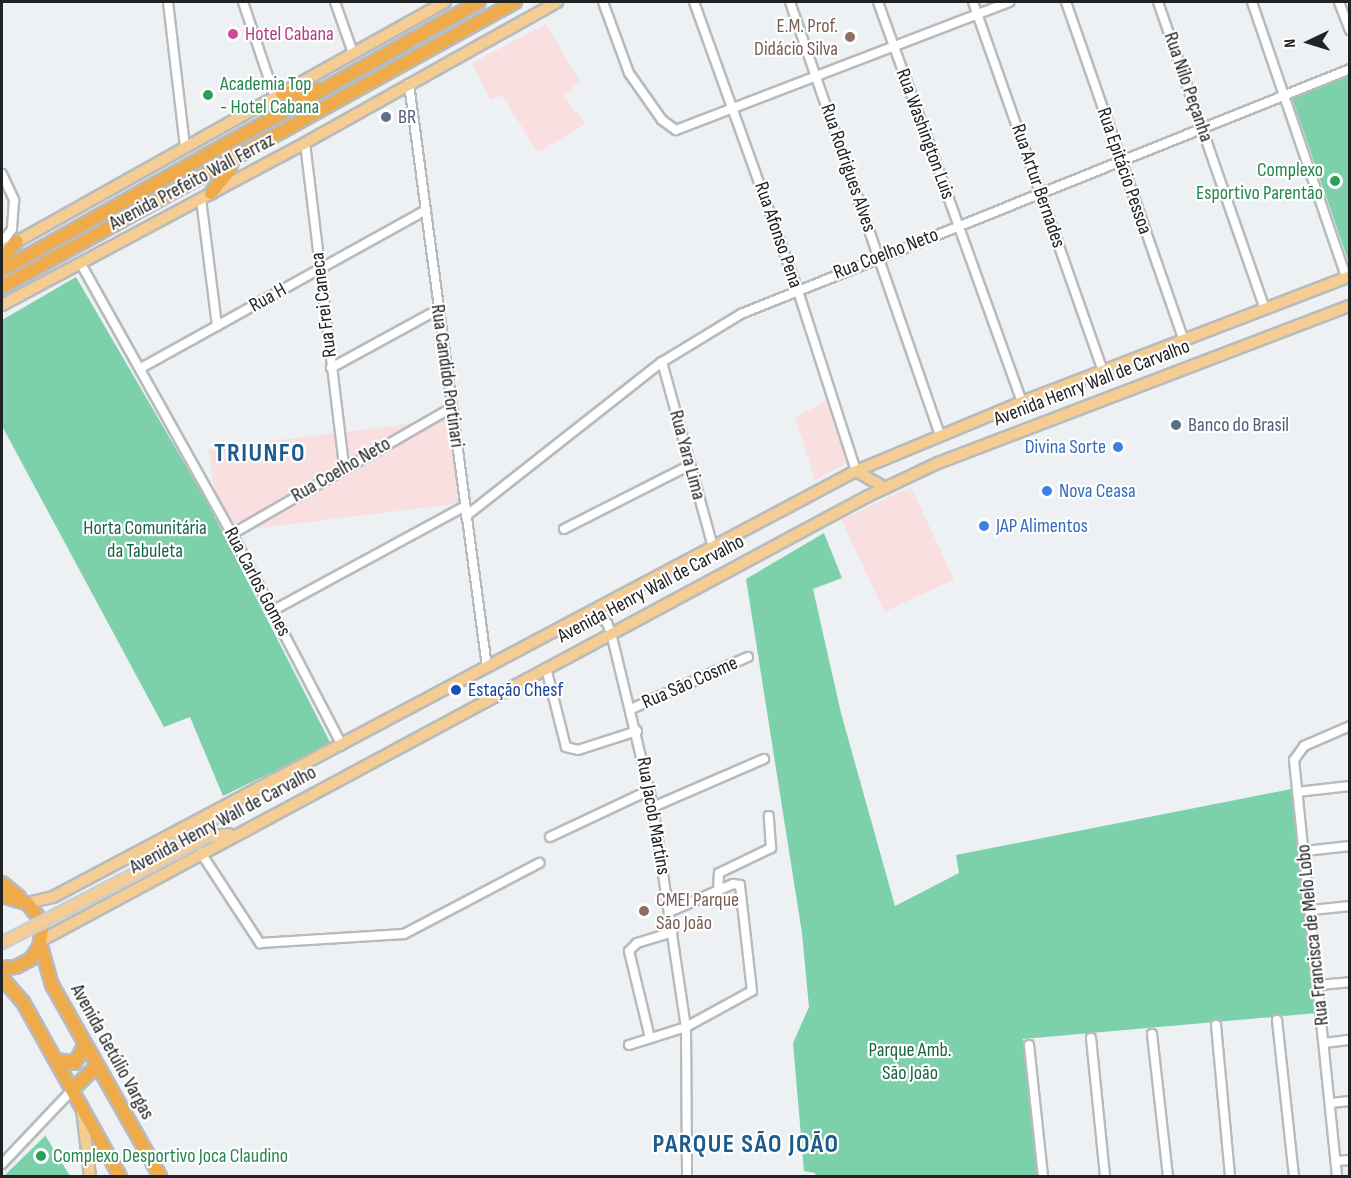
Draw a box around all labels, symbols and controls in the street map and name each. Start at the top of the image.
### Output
north arrow [1279,12,1339,72]
place label: E.M. Prof. Didácio Silva [754,14,838,61]
place label: Hotel Cabana [245,22,334,46]
marker: Hotel Cabana [226,27,240,41]
street label: Rua Nilo Peçanha [1158,29,1218,145]
marker: E.M. Prof. Didácio Silva [843,30,857,44]
text: N [1281,38,1300,48]
street label: Rua Washington Luis [890,65,960,203]
place label: Academia Top - Hotel Cabana [220,72,319,119]
marker: Academia Top - Hotel Cabana [201,88,215,102]
street label: Rua Rodrigues Alves [815,101,881,235]
place label: BR [398,105,416,129]
street label: Rua Epitácio Pessoa [1091,105,1157,237]
marker: BR [379,110,393,124]
street label: Rua Artur Bernades [1006,121,1070,251]
street label: Avenida Prefeito Wall Ferraz [105,128,279,236]
place label: Complexo Esportivo Parentão [1196,158,1323,205]
marker: Complexo Esportivo Parentão [1328,174,1342,188]
street label: Rua Afonso Pena [749,179,807,291]
street label: Rua Coelho Neto [830,223,942,285]
street label: Rua Frei Caneca [306,251,342,359]
street label: Rua H [245,278,291,318]
street label: Rua Candido Portinari [425,303,469,449]
street label: Avenida Henry Wall de Carvalho [991,335,1193,431]
street label: Rua Yara Lima [664,408,710,502]
place label: Banco do Brasil [1188,413,1289,437]
marker: Banco do Brasil [1169,418,1183,432]
street label: Rua Coelho Neto [287,432,395,508]
place label: Divina Sorte [1025,435,1106,459]
district label: TRIUNFO [214,438,306,470]
marker: Divina Sorte [1111,440,1125,454]
place label: Nova Ceasa [1059,479,1136,503]
marker: Nova Ceasa [1040,484,1054,498]
place label: JAP Alimentos [996,514,1088,538]
park label: Horta Comunitária da Tabuleta [83,516,207,563]
marker: JAP Alimentos [977,519,991,533]
street label: Rua Carlos Gomes [218,523,296,641]
street label: Avenida Henry Wall de Carvalho [554,530,748,648]
street label: Rua São Cosme [638,651,742,715]
place label: Estação Chesf [468,678,563,702]
marker: Estação Chesf [449,683,463,697]
street label: Rua Jacob Martins [631,755,675,877]
street label: Avenida Henry Wall de Carvalho [126,761,320,879]
street label: Rua Francisca de Melo Lobo [1292,843,1334,1027]
place label: CMEI Parque São João [656,888,739,935]
marker: CMEI Parque São João [637,904,651,918]
street label: Avenida Getúlio Vargas [65,980,159,1124]
park label: Parque Amb. São João [869,1038,951,1085]
district label: PARQUE SÃO JOÃO [653,1129,839,1161]
place label: Complexo Desportivo Joca Claudino [53,1144,288,1168]
marker: Complexo Desportivo Joca Claudino [34,1149,48,1163]

